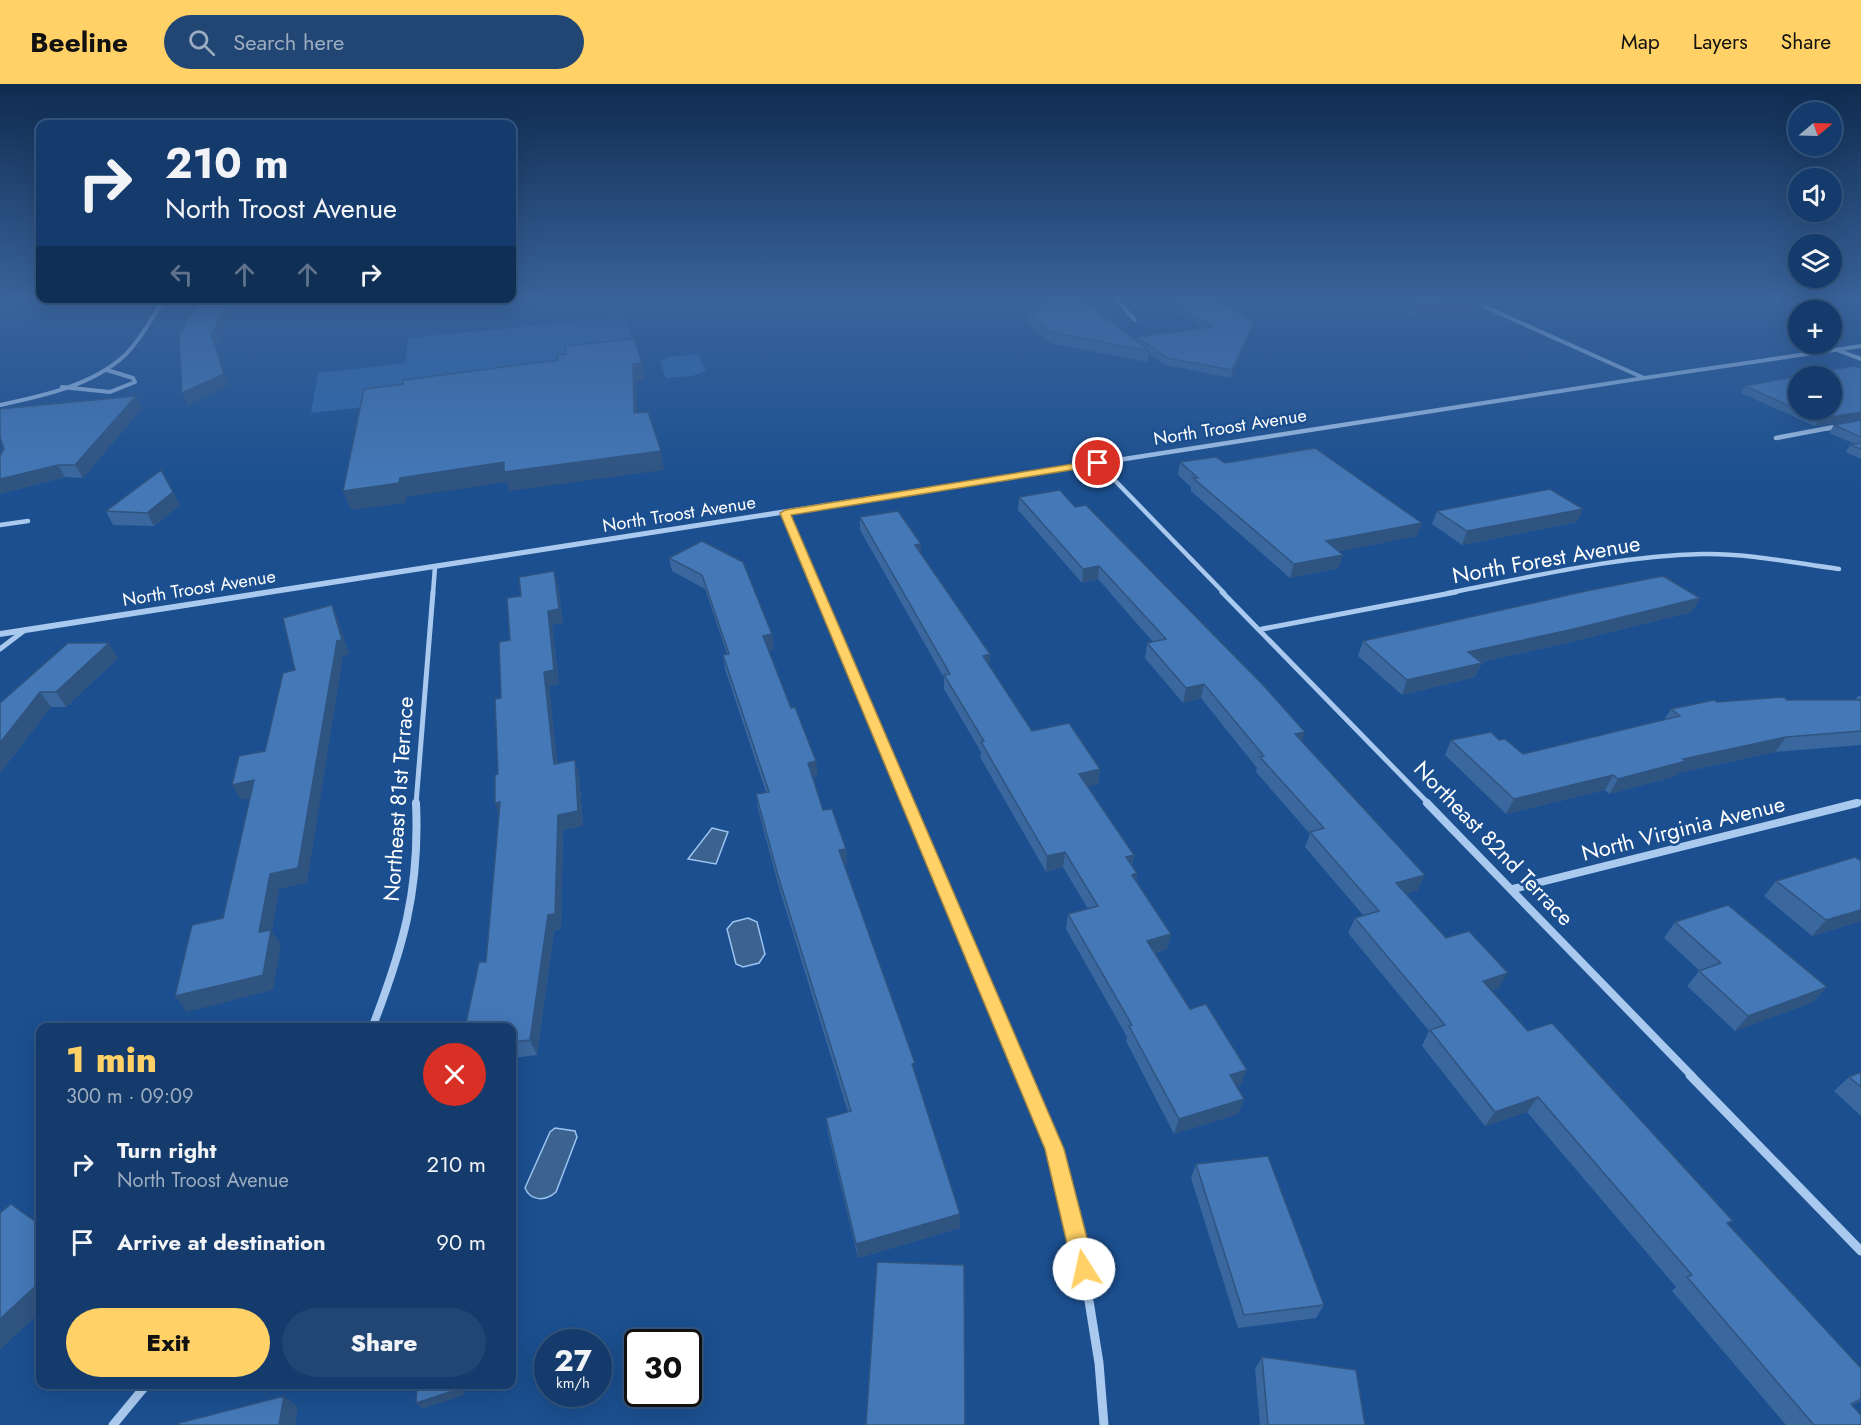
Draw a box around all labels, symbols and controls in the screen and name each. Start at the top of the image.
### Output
search box [164,15,584,69]
text: Beeline [30,22,128,63]
icon: search [185,26,218,59]
text: Search here [233,26,344,58]
text: Map [1621,27,1660,57]
text: Layers [1693,27,1748,57]
text: Share [1781,27,1831,57]
north arrow [1788,102,1842,156]
map controls [1788,102,1842,420]
text: 210 m [165,133,289,194]
icon: right [66,144,144,222]
button: sound [1788,168,1842,222]
text: North Troost Avenue [165,189,397,228]
button: layers [1788,234,1842,288]
icon: left [165,258,198,291]
icon: ahead [228,258,261,291]
icon: ahead [291,258,324,291]
icon: right [354,258,387,291]
button: + [1788,300,1842,354]
button: − [1788,366,1842,420]
street label: North Troost Avenue [1152,402,1308,452]
pin [1072,437,1123,488]
icon: arrive [1081,446,1114,479]
street label: North Troost Avenue [601,489,757,539]
street label: North Forest Avenue [1450,527,1642,591]
street label: North Troost Avenue [121,563,277,613]
street label: Northeast 81st Terrace [375,695,421,903]
street label: Northeast 82nd Terrace [1407,753,1581,933]
street label: North Virginia Avenue [1578,787,1788,869]
text: 1 min [66,1033,157,1085]
button: close [423,1043,486,1106]
text: 300 m · 09:09 [66,1082,194,1111]
text: Turn right [117,1134,217,1166]
icon: right [66,1148,99,1181]
text: 210 m [427,1148,486,1180]
text: North Troost Avenue [117,1166,289,1195]
icon: arrive [66,1226,99,1259]
text: Arrive at destination [117,1226,326,1258]
text: 90 m [436,1226,486,1258]
position arrow [1052,1237,1116,1301]
button: Exit [66,1308,270,1377]
button: Share [282,1308,486,1377]
speed limit sign: 30 [624,1329,702,1407]
text: 27 [554,1339,592,1382]
text: km/h [556,1372,590,1394]

